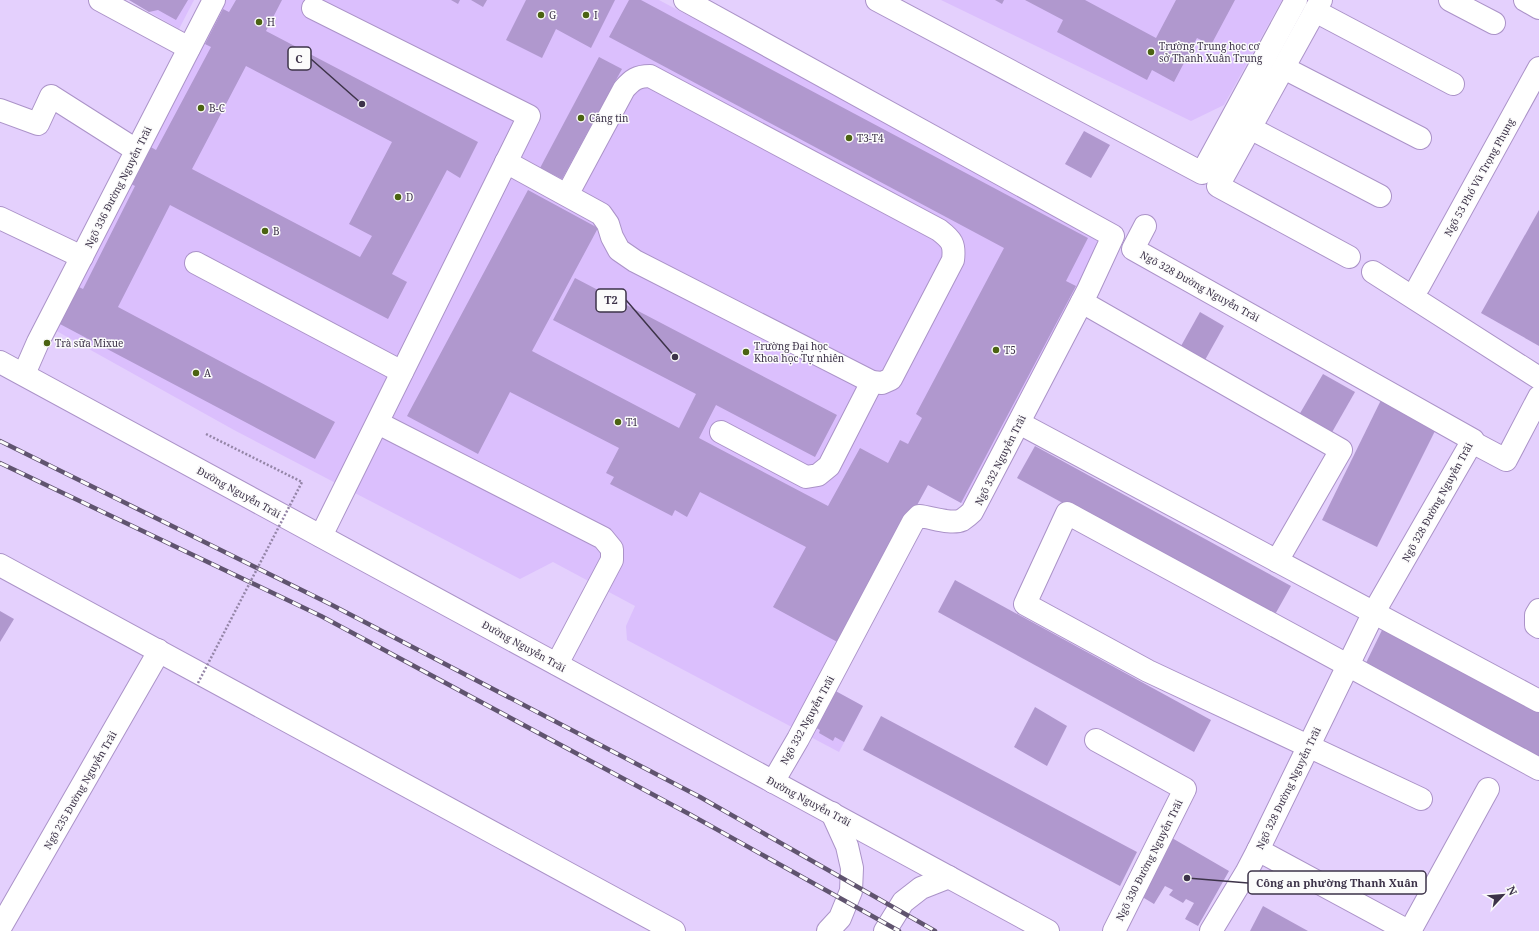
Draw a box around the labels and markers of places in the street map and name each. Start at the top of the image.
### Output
place label: G [549,8,556,22]
place label: I [594,8,598,22]
marker: G [536,10,546,20]
marker: I [581,10,591,20]
place label: H [267,15,275,29]
marker: H [254,17,264,27]
place label: Trường Trung học cơ sở Thanh Xuân Trung [1159,39,1263,65]
callout: C [288,47,311,70]
marker: Trường Trung học cơ sở Thanh Xuân Trung [1146,47,1156,57]
place label: B-C [209,101,225,115]
marker: B-C [196,103,206,113]
place label: Căng tin [589,111,629,125]
marker: Căng tin [576,113,586,123]
place label: T3-T4 [857,131,884,145]
marker: T3-T4 [844,133,854,143]
place label: D [406,190,413,204]
marker: D [393,192,403,202]
place label: B [273,224,280,238]
marker: B [260,226,270,236]
callout: T2 [596,289,626,312]
place label: Trà sữa Mixue [55,336,123,350]
marker: Trà sữa Mixue [42,338,52,348]
place label: Trường Đại học Khoa học Tự nhiên [754,339,845,365]
place label: T5 [1004,343,1016,357]
marker: T5 [991,345,1001,355]
marker: Trường Đại học Khoa học Tự nhiên [741,347,751,357]
place label: A [204,366,212,380]
marker: A [191,368,201,378]
place label: T1 [626,415,638,429]
marker: T1 [613,417,623,427]
callout: Công an phường Thanh Xuân [1248,871,1426,894]

